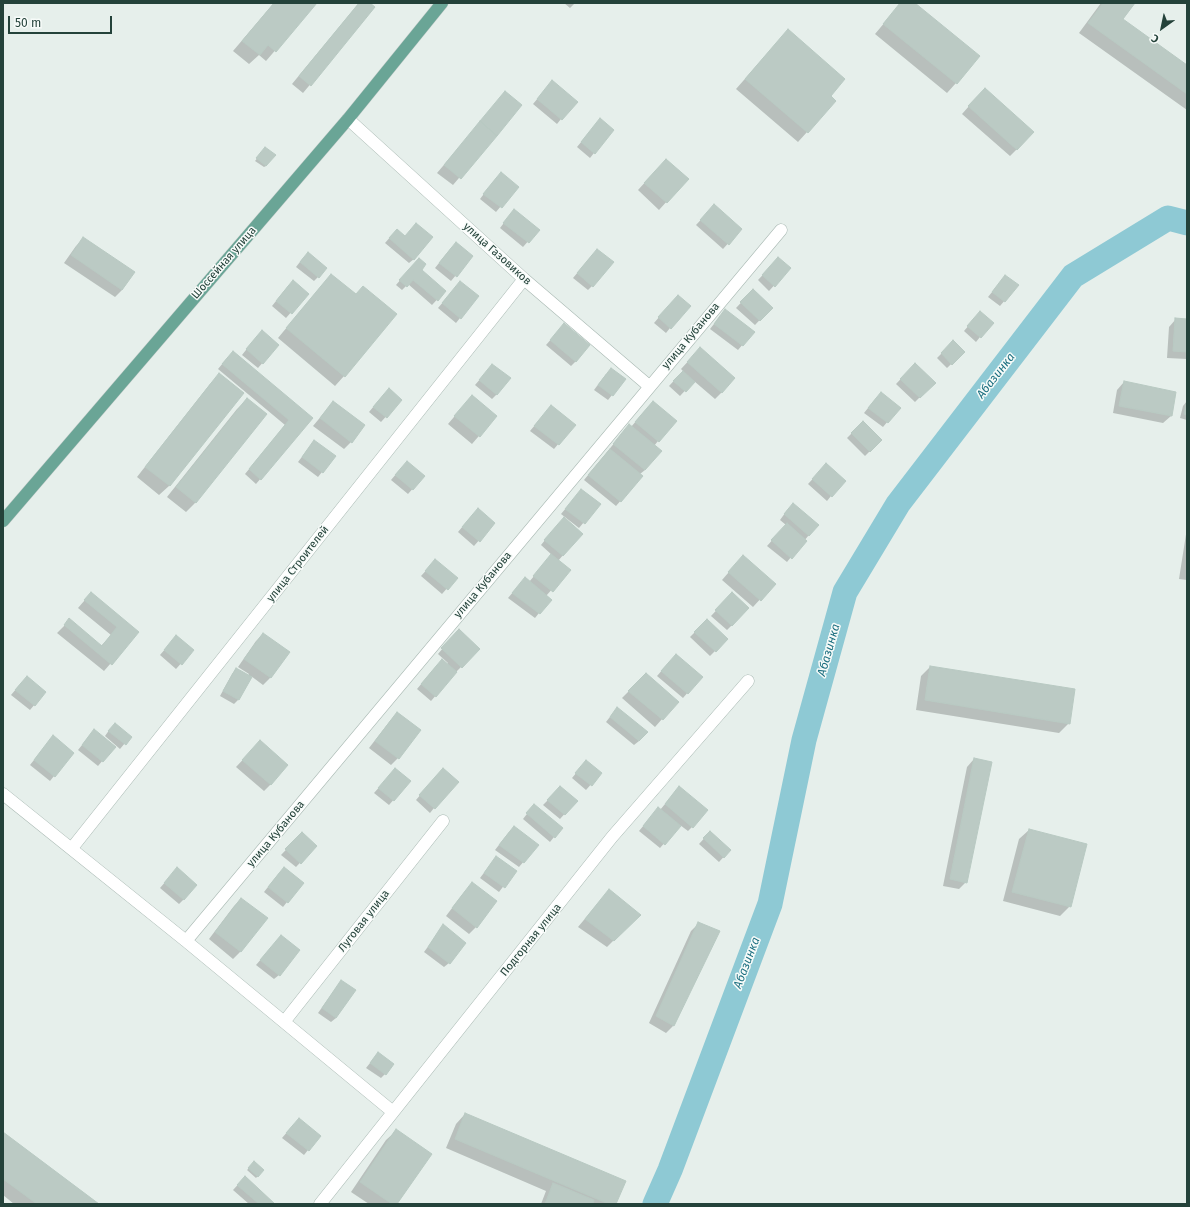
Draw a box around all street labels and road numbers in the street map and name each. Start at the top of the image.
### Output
street label: улица Газовиков [460,220,534,288]
street label: Шоссейная улица [189,224,259,302]
street label: улица Кубанова [659,300,723,372]
street label: улица Строителей [264,523,332,605]
street label: улица Кубанова [451,549,515,621]
street label: улица Кубанова [244,798,308,870]
street label: Луговая улица [336,887,392,955]
street label: Подгорная улица [498,901,564,979]

